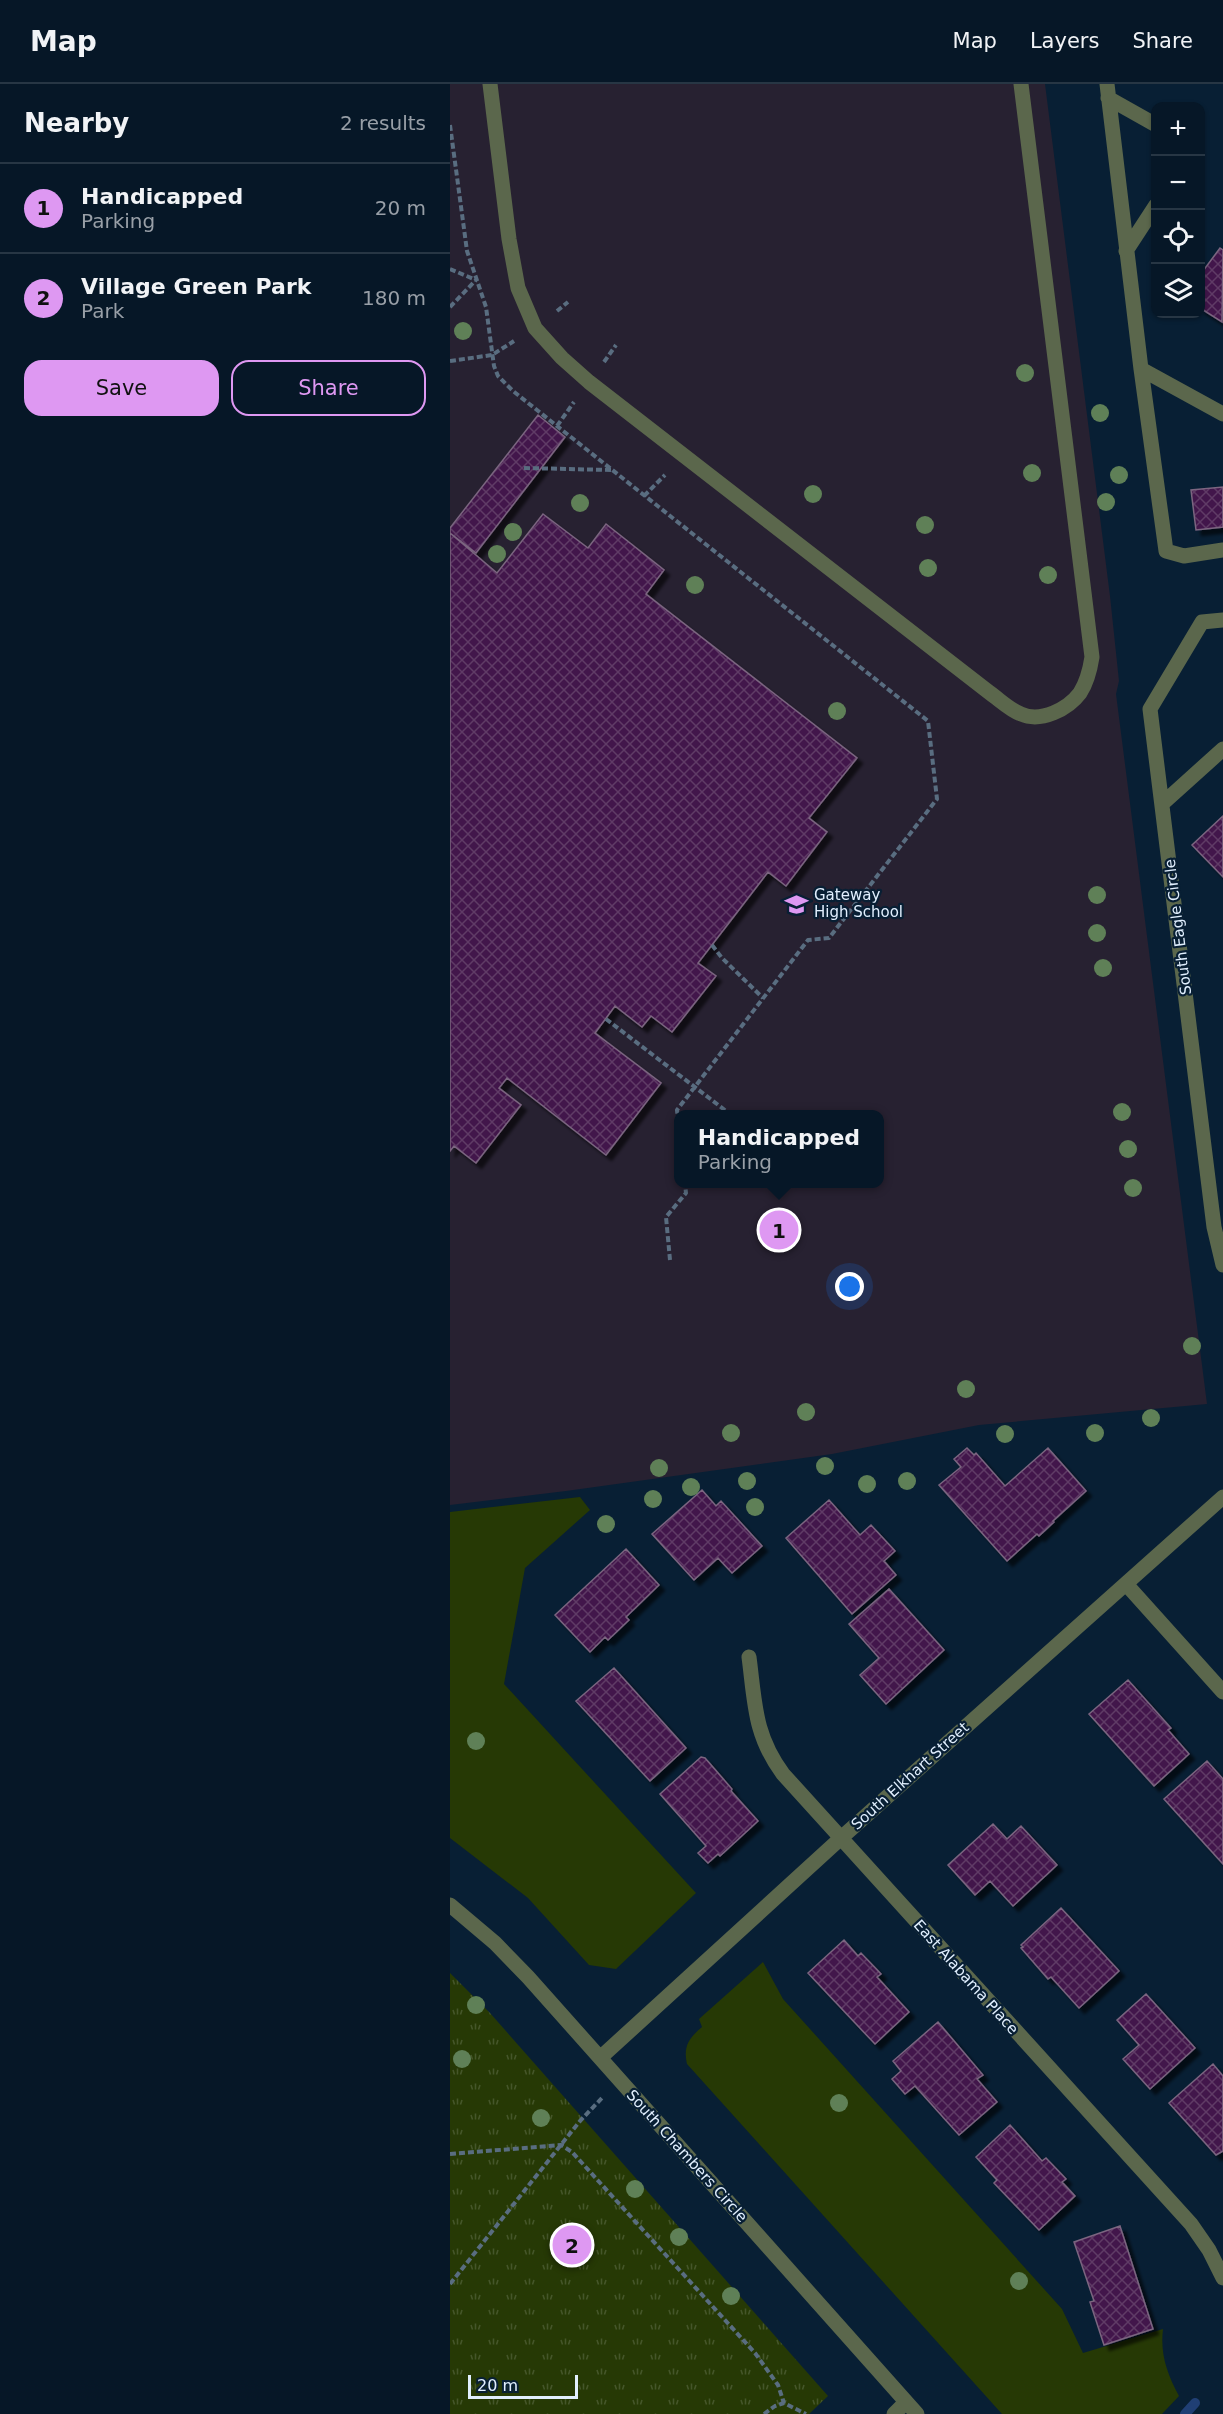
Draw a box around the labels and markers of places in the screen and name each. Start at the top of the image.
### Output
place label: Gateway High School [814,886,903,921]
school or university icon: Gateway High School [783,891,809,917]
pin: 1 [760,1208,798,1252]
pin: 2 [552,2222,592,2268]

